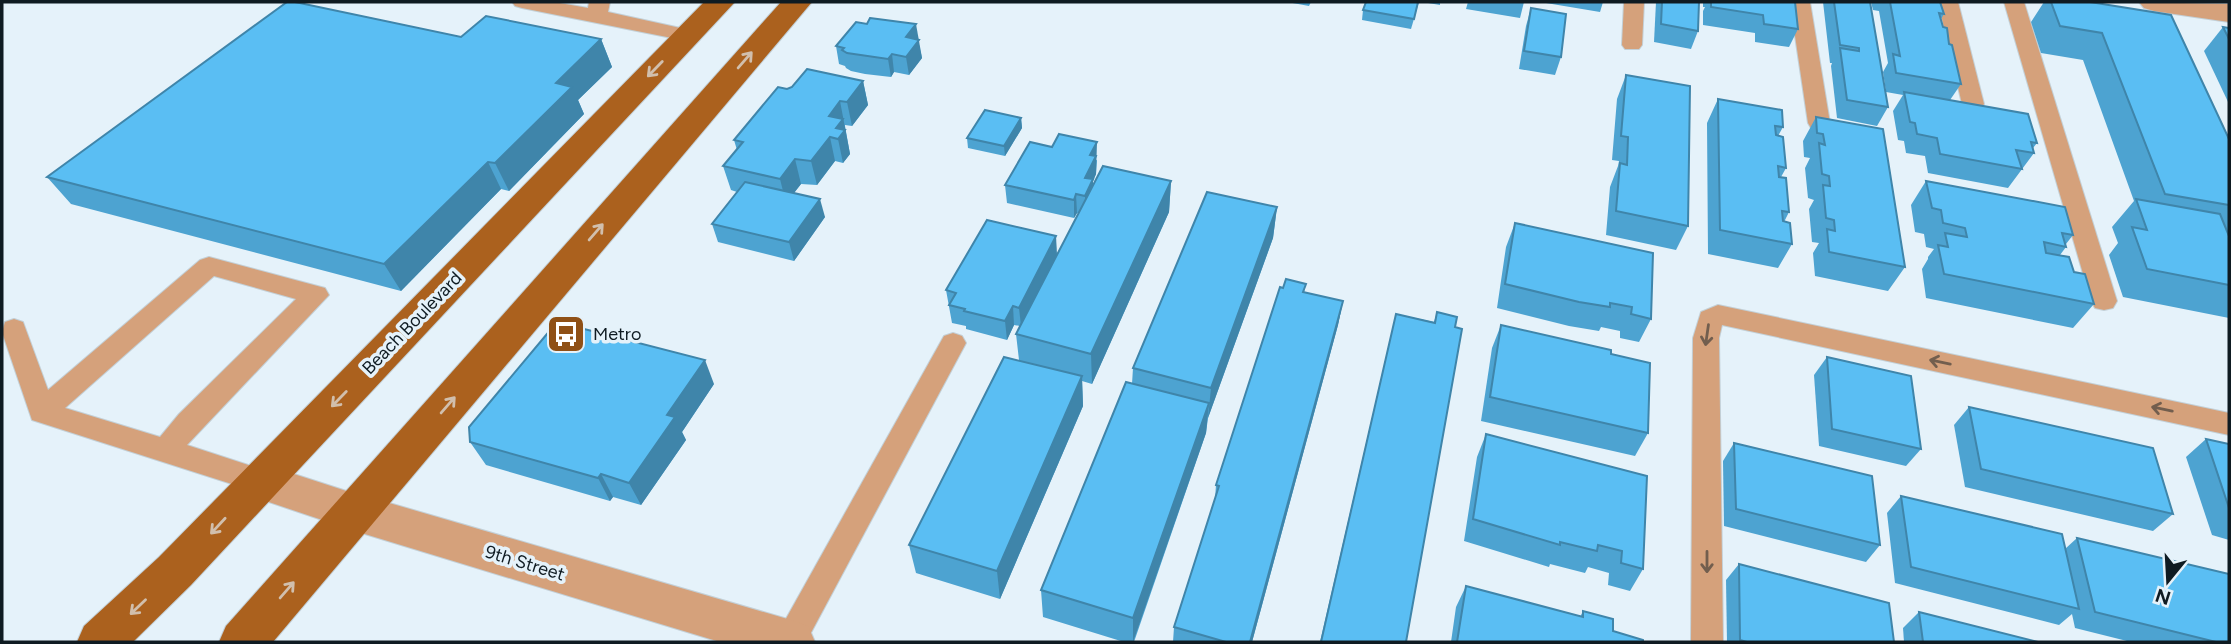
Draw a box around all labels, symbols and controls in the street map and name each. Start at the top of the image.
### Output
one-way arrow [737,52,753,70]
one-way arrow [647,60,664,77]
one-way arrow [588,224,604,242]
street label: Beach Boulevard [357,267,467,379]
bus stop icon: Metro [545,313,587,355]
place label: Metro [593,323,641,345]
one-way arrow [1701,323,1714,346]
one-way arrow [1929,355,1952,369]
one-way arrow [330,390,347,407]
one-way arrow [440,396,456,414]
one-way arrow [2151,402,2174,416]
one-way arrow [209,517,226,534]
street label: 9th Street [483,541,568,586]
north arrow [2133,546,2203,616]
one-way arrow [1700,551,1713,574]
one-way arrow [279,581,295,599]
text: N [2152,583,2173,610]
one-way arrow [130,598,147,615]

